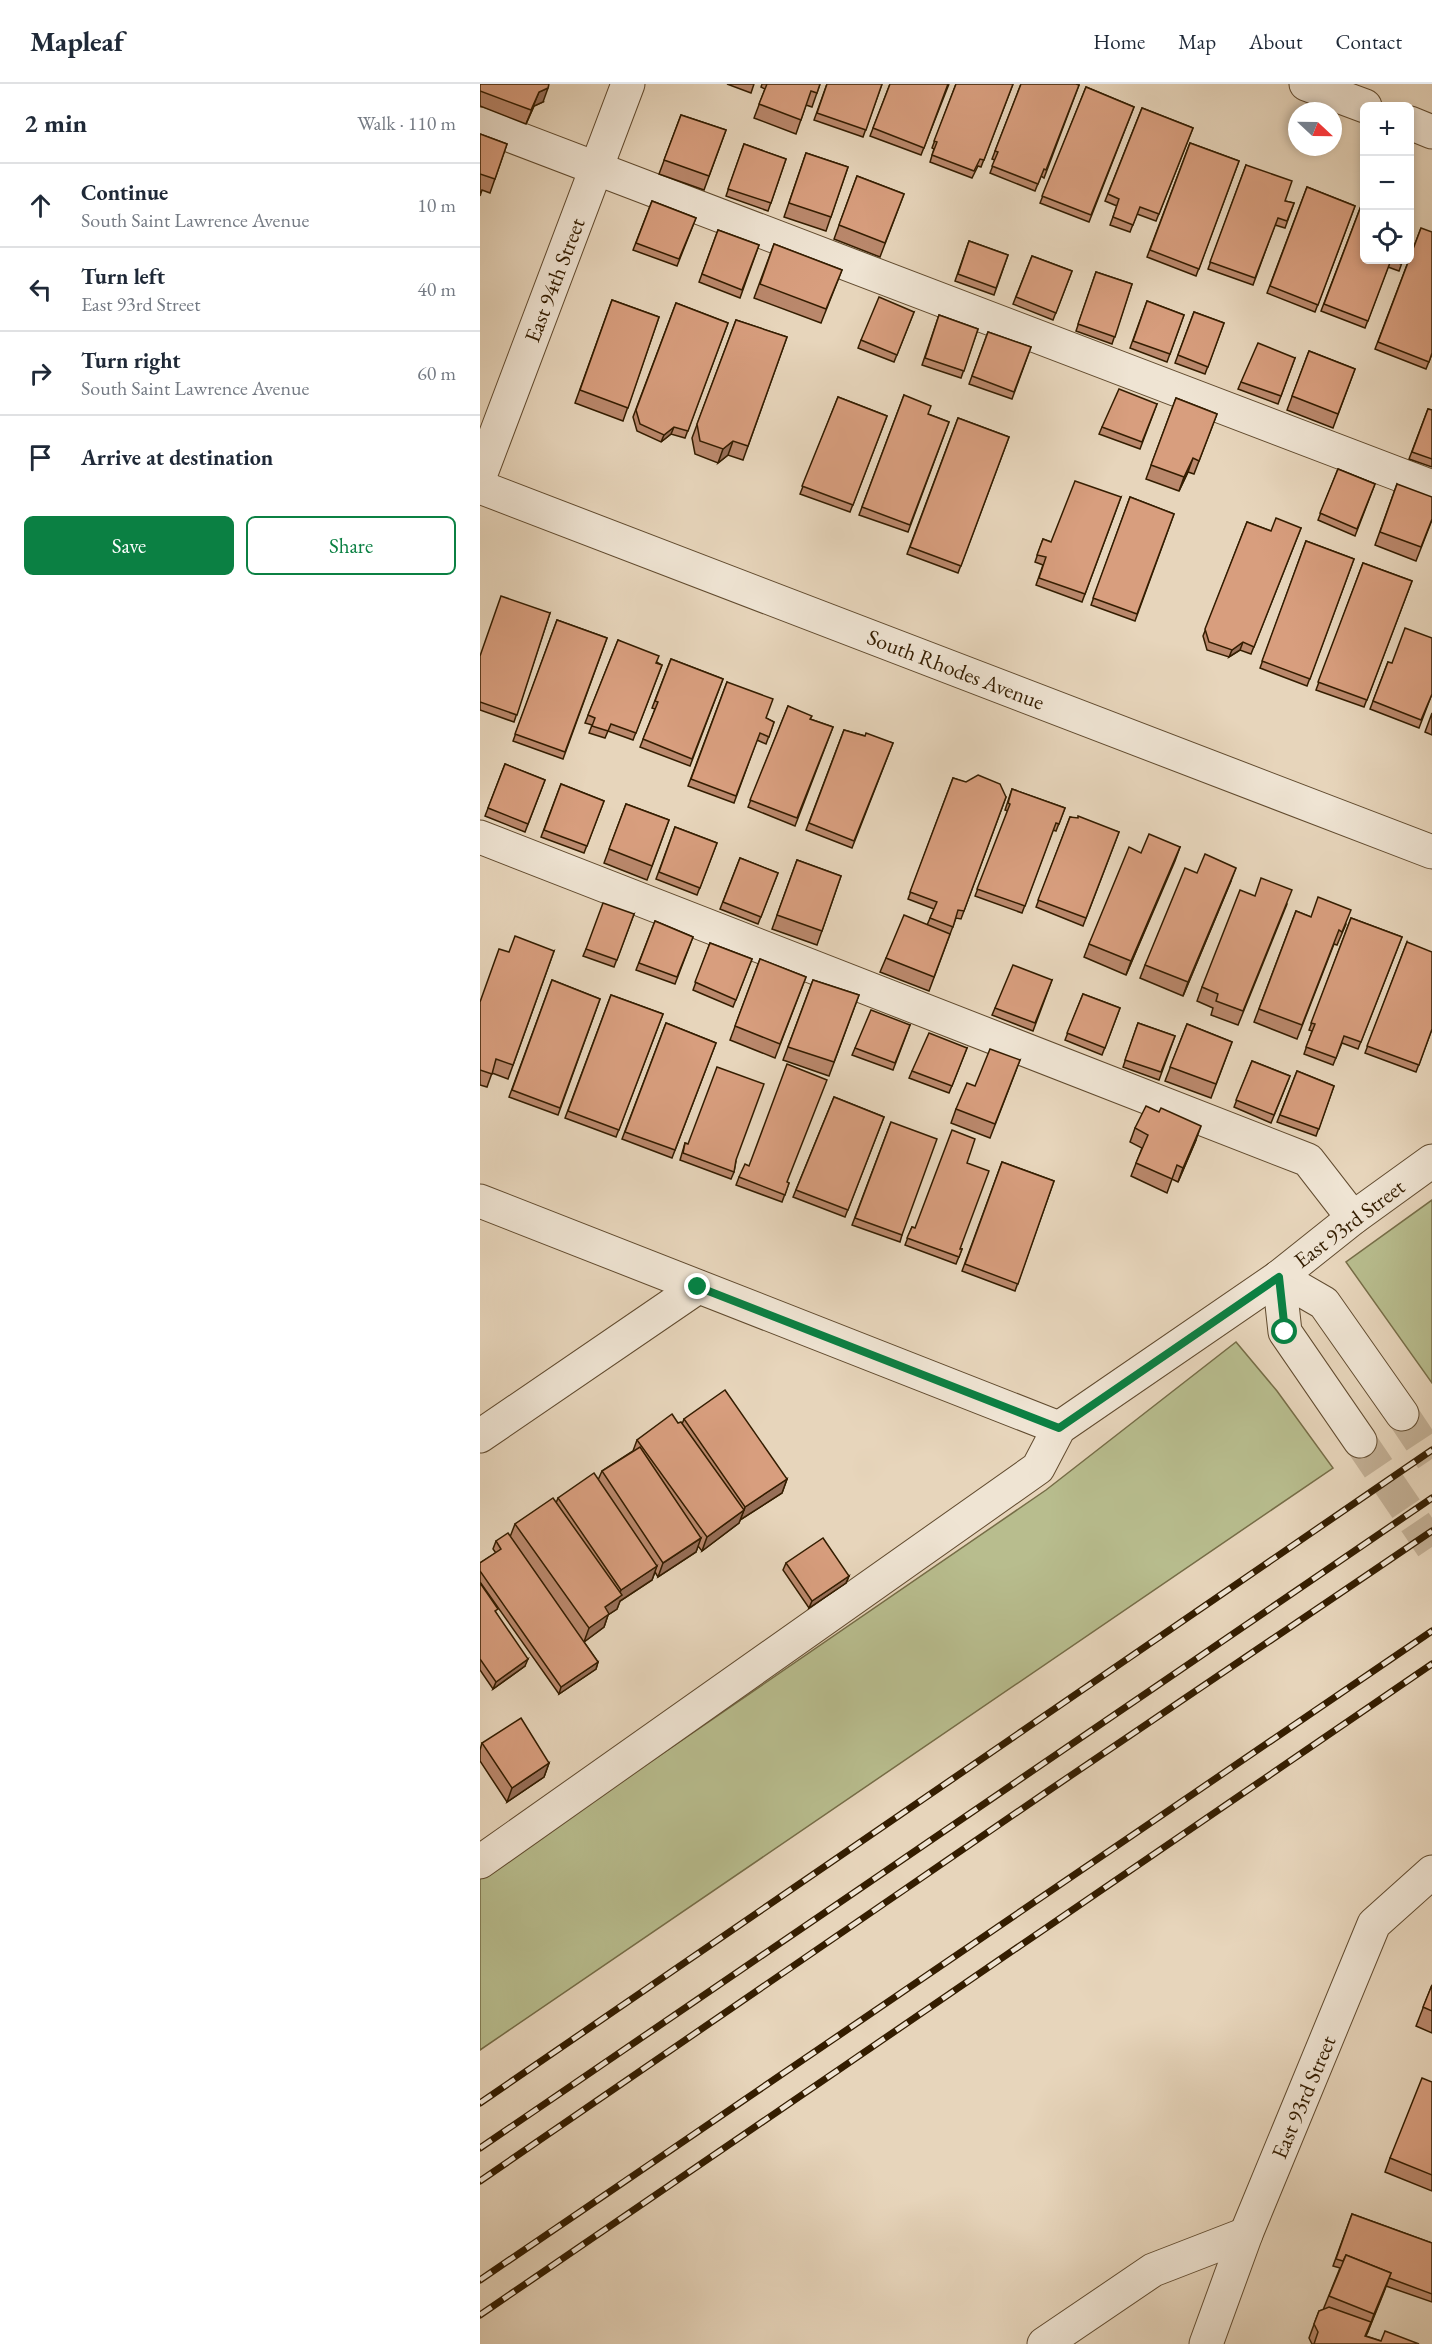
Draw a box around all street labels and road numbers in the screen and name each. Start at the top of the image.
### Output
street label: East 94th Street [517,214,592,347]
street label: South Rhodes Avenue [863,622,1049,717]
street label: East 93rd Street [1288,1172,1411,1275]
street label: East 93rd Street [1264,2031,1343,2163]

